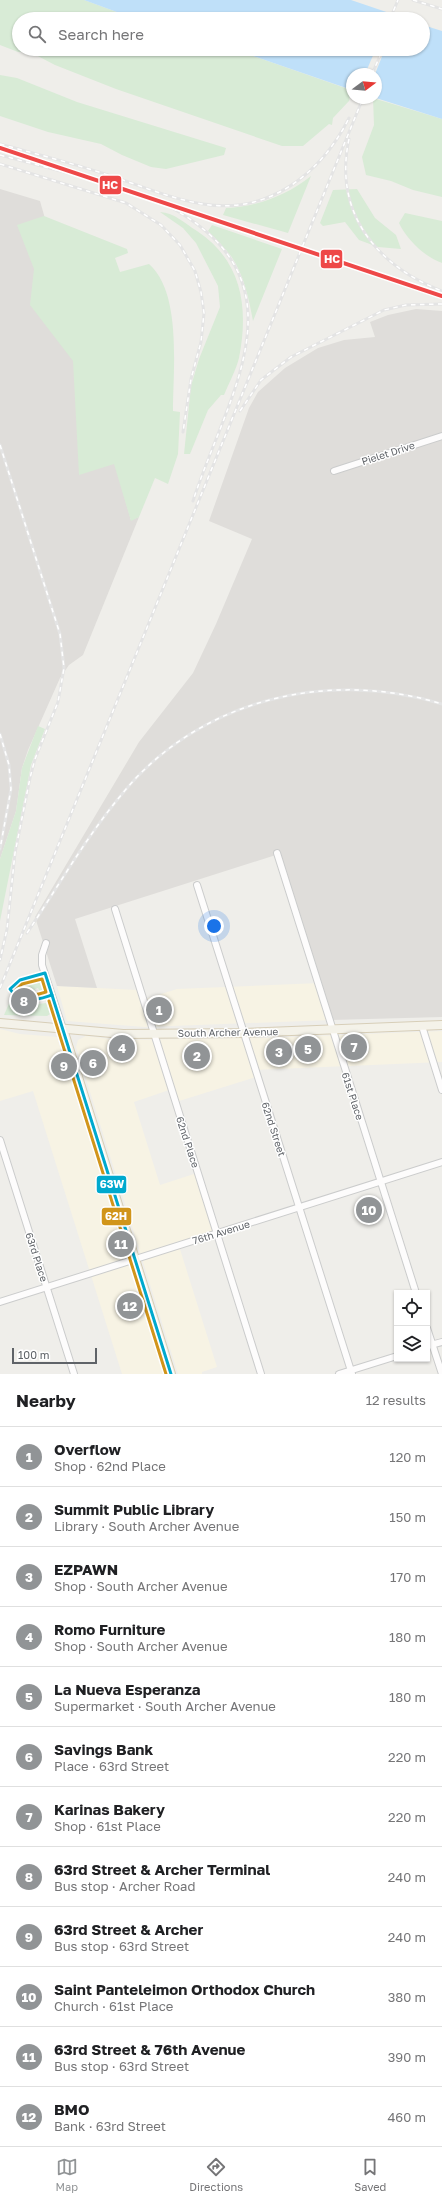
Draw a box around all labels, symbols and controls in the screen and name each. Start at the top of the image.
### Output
search box [12,12,430,56]
icon: search [26,23,48,45]
text: Search here [58,25,144,43]
north arrow [346,68,382,104]
line badge: HC [99,175,122,195]
text: HC [102,178,118,191]
line badge: HC [320,249,343,269]
text: HC [324,252,340,265]
street label: Pielet Drive [360,439,416,467]
your location [204,916,224,936]
pin: 8 [11,986,37,1016]
pin: 1 [146,995,172,1025]
street label: South Archer Avenue [178,1025,279,1039]
pin: 7 [341,1032,367,1062]
pin: 4 [109,1033,135,1063]
pin: 5 [295,1034,321,1064]
pin: 3 [266,1037,292,1067]
pin: 2 [184,1041,210,1071]
pin: 6 [80,1048,106,1078]
pin: 9 [51,1051,77,1081]
street label: 61st Place [340,1071,366,1122]
street label: 62nd Street [260,1100,288,1158]
street label: 62nd Place [174,1115,202,1169]
line badge: 63W [96,1175,127,1194]
text: 63W [100,1177,124,1190]
pin: 10 [356,1195,382,1225]
line badge: 62H [101,1207,132,1226]
text: 62H [105,1209,127,1222]
street label: 76th Avenue [191,1218,251,1246]
pin: 11 [108,1229,134,1259]
street label: 63rd Place [23,1231,51,1283]
map controls [394,1290,430,1362]
button: locate [394,1290,430,1326]
pin: 12 [117,1291,143,1321]
button: layers [394,1326,430,1362]
scale bar [12,1346,97,1365]
text: 100 m [18,1348,49,1361]
text: Nearby [16,1390,76,1411]
text: 12 results [366,1392,426,1408]
text: Overflow [54,1440,121,1458]
text: 1 [26,1449,32,1465]
text: 120 m [389,1449,426,1465]
text: Shop · 62nd Place [54,1458,166,1474]
text: Summit Public Library [54,1500,214,1518]
text: 2 [25,1509,33,1525]
text: 150 m [389,1509,426,1525]
text: Library · South Archer Avenue [54,1518,239,1534]
text: EZPAWN [54,1560,118,1578]
text: 3 [25,1569,33,1585]
text: 170 m [390,1569,426,1585]
text: Shop · South Archer Avenue [54,1578,227,1594]
text: Romo Furniture [54,1620,165,1638]
text: 4 [25,1629,33,1645]
text: 180 m [389,1629,426,1645]
text: Shop · South Archer Avenue [54,1638,227,1654]
text: La Nueva Esperanza [54,1680,201,1698]
text: 5 [25,1689,33,1705]
text: 180 m [389,1689,426,1705]
text: Supermarket · South Archer Avenue [54,1698,276,1714]
text: Savings Bank [54,1740,153,1758]
text: 6 [25,1749,33,1765]
text: 220 m [388,1749,426,1765]
text: Place · 63rd Street [54,1758,169,1774]
text: Karinas Bakery [54,1800,165,1818]
text: 7 [25,1809,33,1825]
text: 220 m [388,1809,426,1825]
text: Shop · 61st Place [54,1818,161,1834]
text: 63rd Street & Archer Terminal [54,1860,270,1878]
text: 8 [25,1869,33,1885]
text: 240 m [388,1869,426,1885]
text: Bus stop · Archer Road [54,1878,195,1894]
text: 63rd Street & Archer [54,1920,203,1938]
text: 9 [25,1929,33,1945]
text: 240 m [388,1929,426,1945]
text: Bus stop · 63rd Street [54,1938,189,1954]
text: Saint Panteleimon Orthodox Church [54,1980,315,1998]
text: 10 [21,1989,37,2005]
text: 380 m [388,1989,426,2005]
text: Church · 61st Place [54,1998,173,2014]
text: 63rd Street & 76th Avenue [54,2040,245,2058]
text: 11 [22,2049,36,2065]
text: 390 m [388,2049,426,2065]
text: Bus stop · 63rd Street [54,2058,189,2074]
text: BMO [54,2100,89,2118]
text: 12 [22,2109,36,2125]
text: 460 m [387,2109,426,2125]
text: Bank · 63rd Street [54,2118,166,2134]
tab: Map [56,2156,78,2193]
tab: Directions [189,2156,243,2193]
tab: Saved [354,2156,386,2193]

